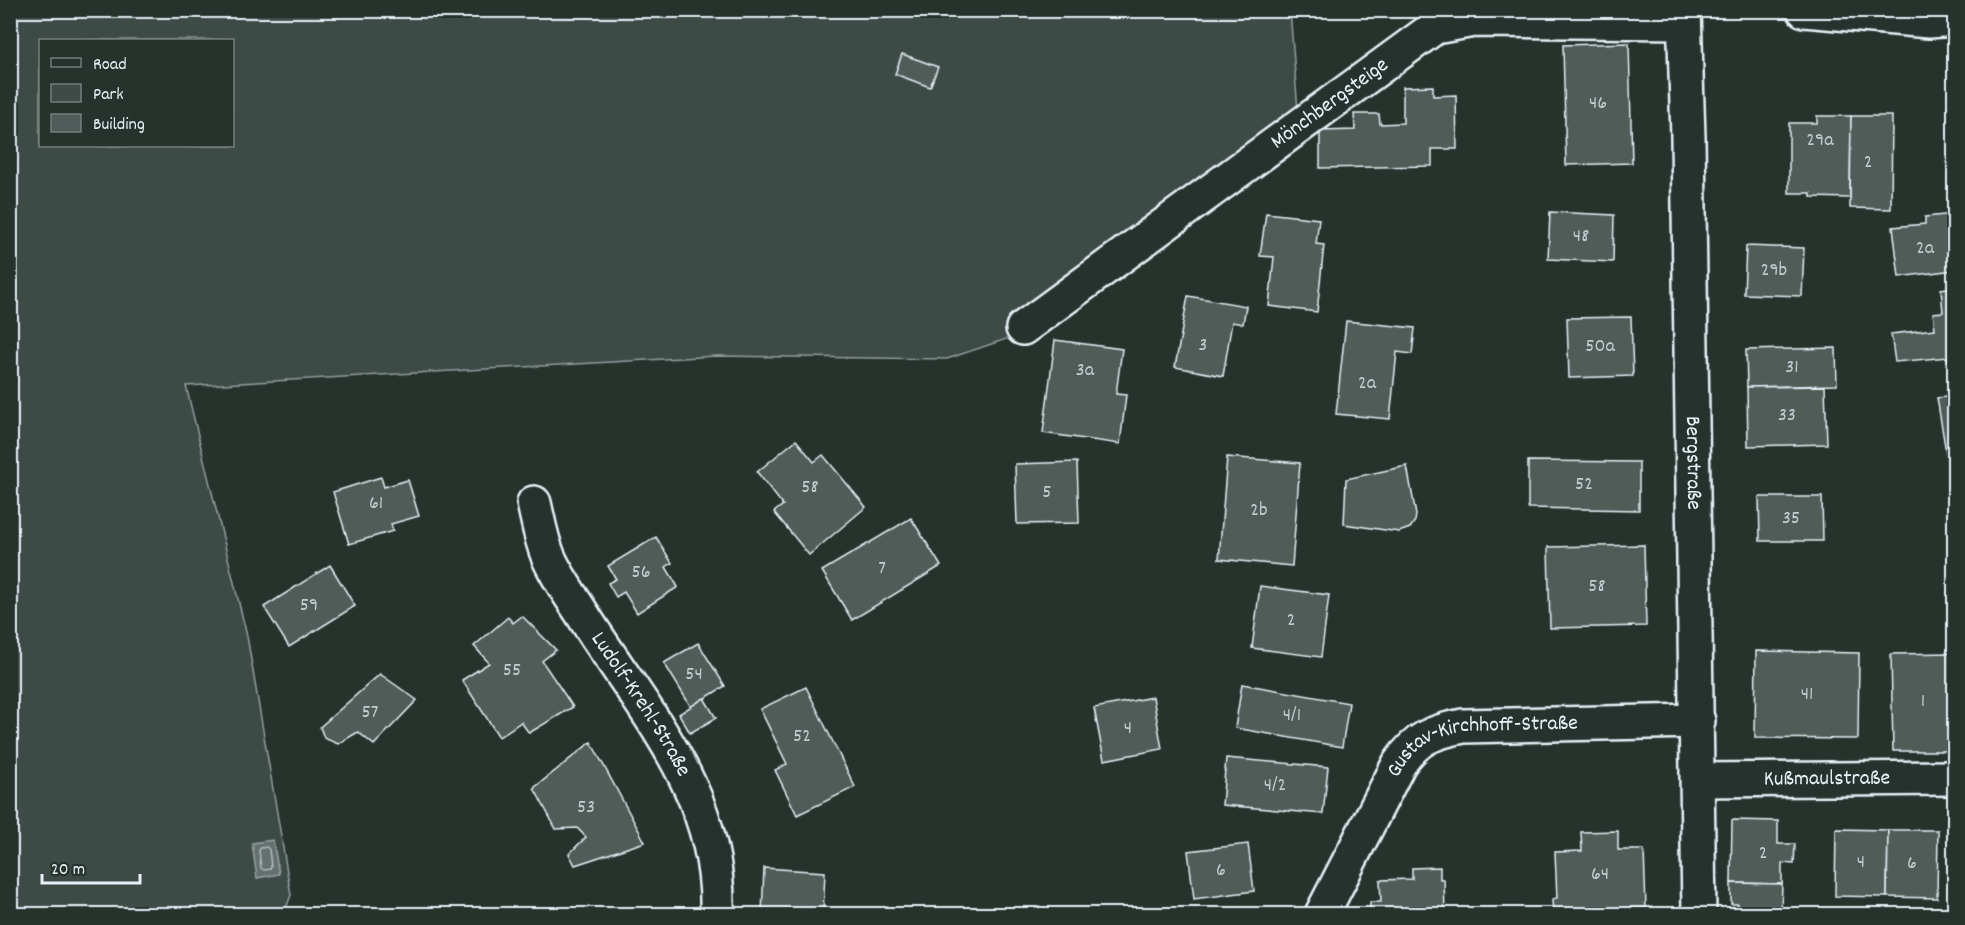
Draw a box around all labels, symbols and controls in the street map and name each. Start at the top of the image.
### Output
legend [39,39,234,147]
street label: Mönchbergsteige [1264,50,1395,157]
text: Road [93,53,127,78]
text: Park [93,83,124,108]
house number: 46 [1589,90,1607,118]
text: Building [93,113,145,138]
house number: 29a [1806,127,1834,155]
house number: 2 [1864,149,1872,177]
house number: 48 [1573,223,1589,251]
house number: 2a [1916,235,1935,263]
house number: 29b [1761,257,1787,285]
house number: 3 [1199,332,1207,360]
house number: 50a [1585,333,1615,361]
house number: 31 [1785,354,1799,382]
house number: 3a [1076,357,1095,385]
house number: 2a [1358,370,1377,398]
house number: 33 [1778,402,1796,430]
street label: Bergstraße [1676,416,1709,510]
house number: 52 [1575,471,1593,499]
house number: 58 [801,474,819,502]
house number: 5 [1042,479,1052,507]
house number: 61 [369,490,383,518]
house number: 2b [1250,497,1268,525]
house number: 35 [1782,505,1800,533]
house number: 7 [878,555,886,583]
house number: 56 [631,559,651,587]
house number: 58 [1588,573,1606,601]
house number: 59 [300,592,318,620]
house number: 2 [1287,607,1295,635]
street label: Ludolf-Krehl-Straße [583,626,698,782]
house number: 55 [503,657,521,685]
house number: 54 [685,661,703,689]
house number: 41 [1801,681,1813,709]
house number: 1 [1921,688,1925,716]
house number: 57 [362,699,378,727]
house number: 4/1 [1283,702,1301,730]
street label: Gustav-Kirchhoff-Straße [1379,708,1578,783]
house number: 4 [1124,715,1132,743]
house number: 52 [793,723,811,751]
street label: Kußmaulstraße [1764,763,1890,795]
house number: 4/2 [1264,772,1286,800]
house number: 53 [577,794,595,822]
house number: 2 [1759,840,1767,868]
scale bar [42,847,140,885]
house number: 4 [1857,849,1865,877]
house number: 6 [1907,850,1917,878]
house number: 6 [1216,857,1226,885]
text: 20 m [51,858,85,883]
house number: 64 [1591,861,1609,889]

